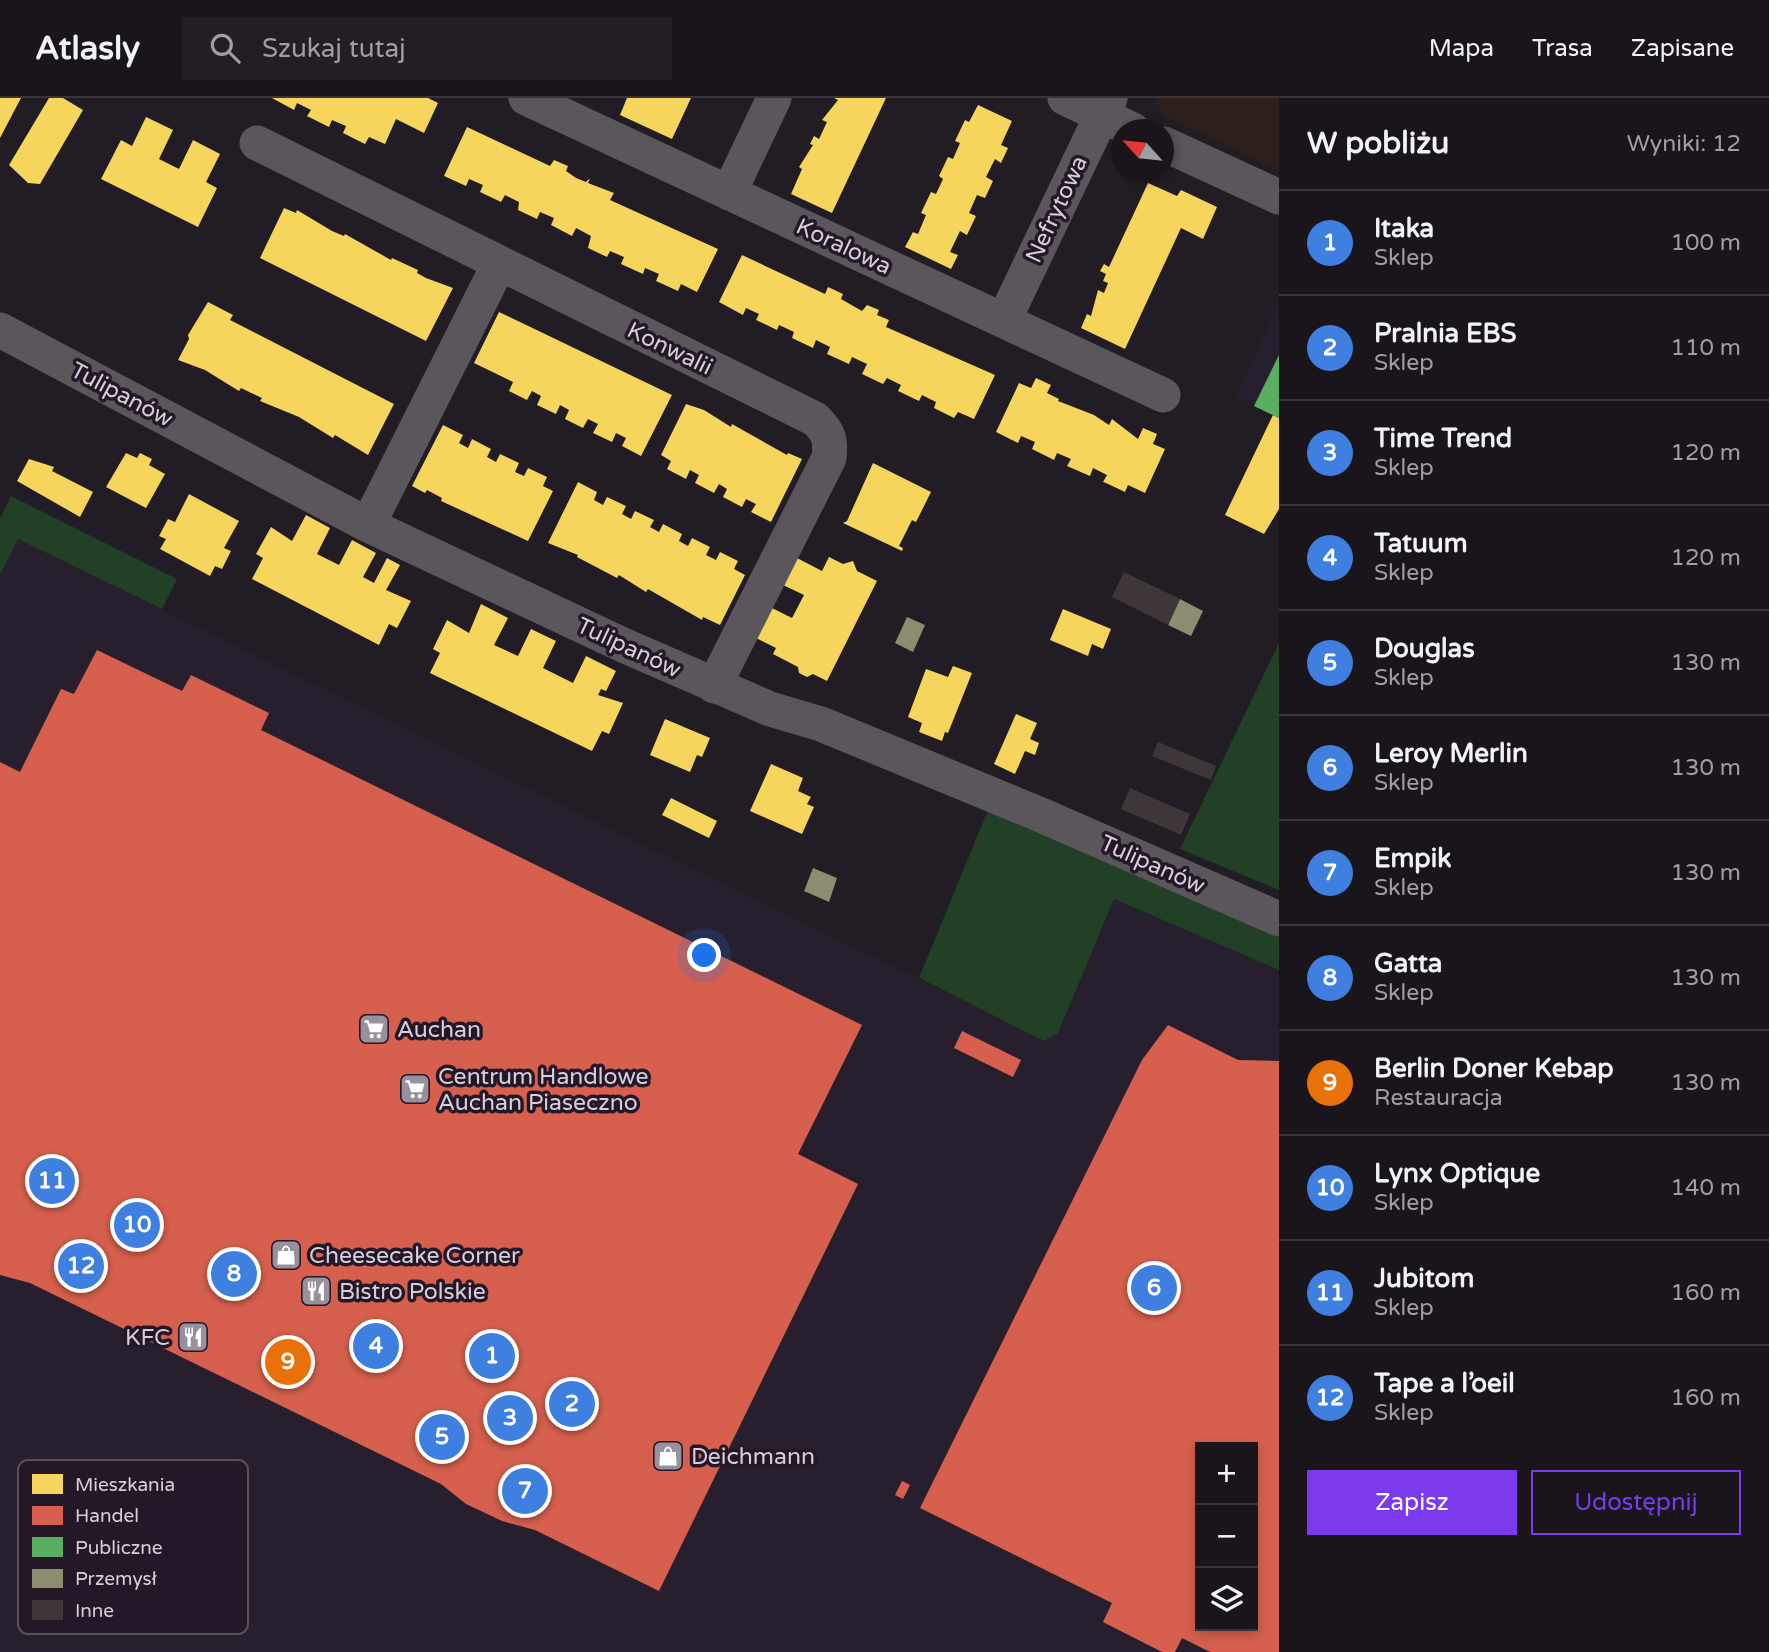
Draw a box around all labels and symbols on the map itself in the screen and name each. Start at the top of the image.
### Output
north arrow [1111,119,1174,182]
street label: Nefrytowa [1020,151,1094,267]
street label: Koralowa [792,213,896,281]
street label: Konwalii [622,316,717,382]
street label: Tulipanów [66,356,177,433]
street label: Tulipanów [572,612,685,684]
street label: Tulipanów [1096,829,1209,900]
your location [687,938,721,972]
supermarket icon: Auchan [357,1012,391,1046]
place label: Auchan [397,1016,481,1044]
place label: Centrum Handlowe Auchan Piaseczno [438,1063,649,1117]
supermarket icon: Centrum Handlowe Auchan Piaseczno [398,1072,432,1106]
pin: 11 [29,1155,75,1207]
pin: 10 [114,1199,160,1251]
shop icon: Cheesecake Corner [269,1238,303,1272]
pin: 12 [58,1240,104,1292]
place label: Cheesecake Corner [309,1242,520,1270]
pin: 8 [211,1248,257,1300]
pin: 6 [1131,1262,1177,1314]
restaurant icon: Bistro Polskie [299,1274,333,1308]
place label: Bistro Polskie [339,1278,486,1306]
restaurant icon: KFC [176,1320,210,1354]
pin: 4 [353,1320,399,1372]
place label: KFC [125,1324,170,1352]
pin: 1 [469,1330,515,1382]
pin: 9 [265,1336,311,1388]
pin: 2 [549,1378,595,1430]
pin: 3 [487,1392,533,1444]
pin: 5 [419,1411,465,1463]
shop icon: Deichmann [651,1439,685,1473]
place label: Deichmann [691,1443,815,1471]
legend [18,1460,248,1634]
pin: 7 [502,1465,548,1517]
text: Mieszkania [75,1474,175,1496]
text: Handel [75,1505,139,1527]
text: Publiczne [75,1537,163,1559]
text: Przemysł [75,1568,157,1590]
text: Inne [75,1600,114,1622]

